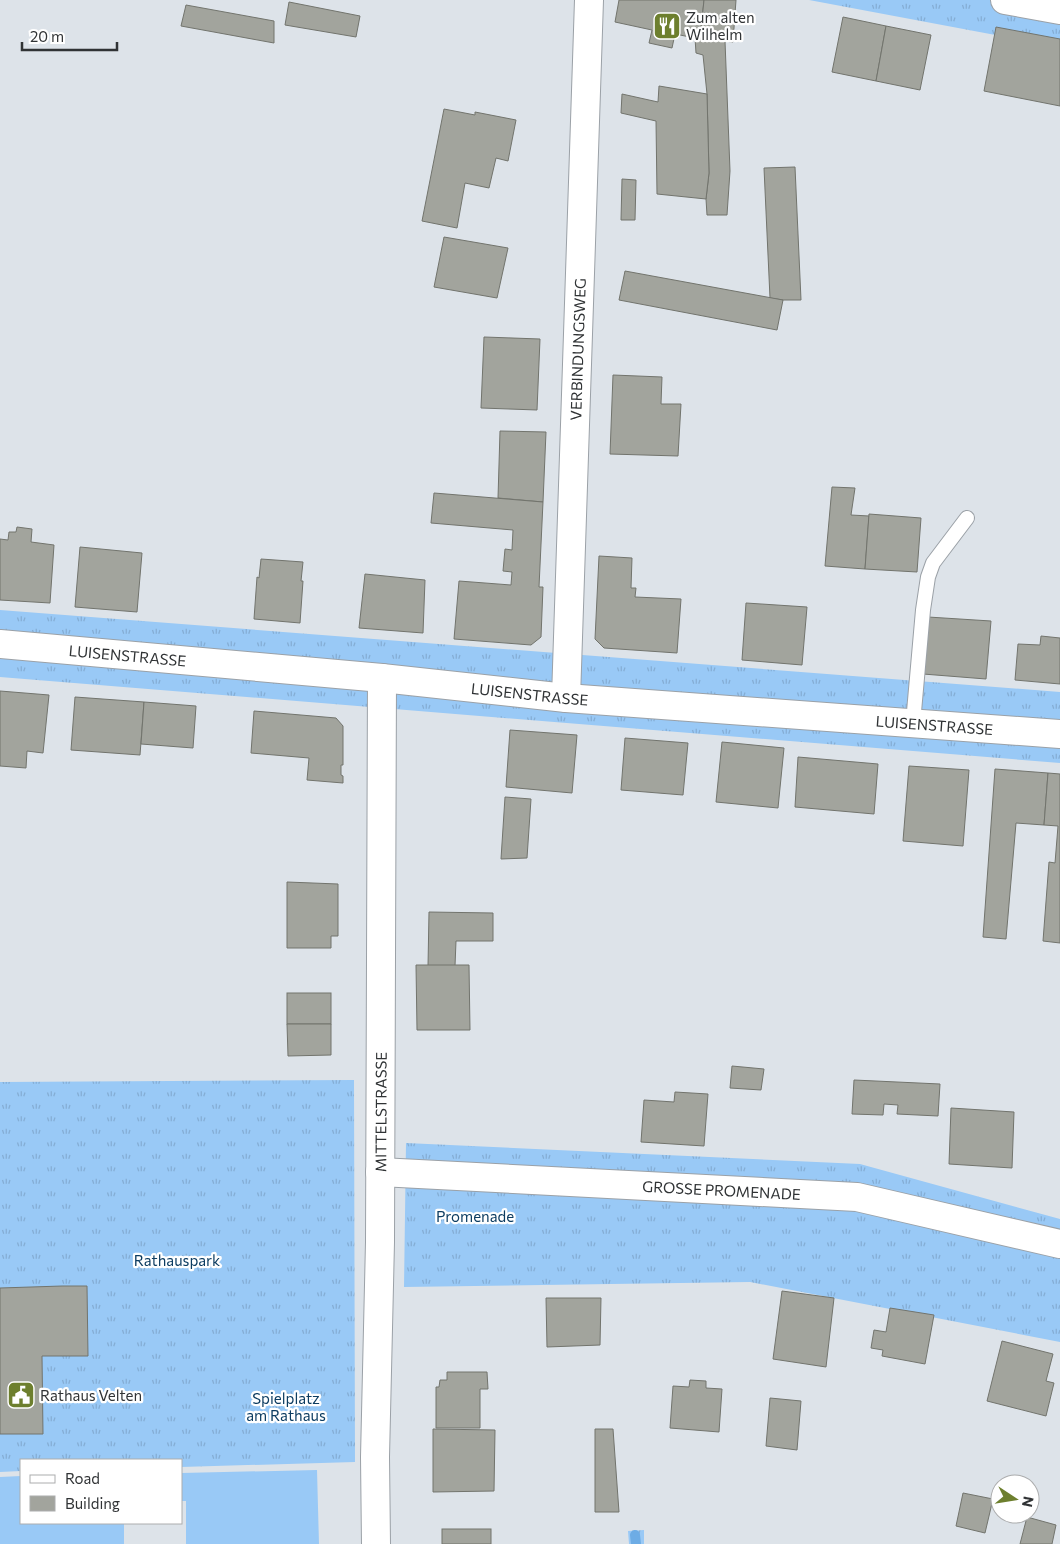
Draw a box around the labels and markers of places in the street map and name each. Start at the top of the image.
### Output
place label: Zum alten Wilhelm [686,8,755,43]
restaurant icon: Zum alten Wilhelm [652,11,682,41]
public building icon: Rathaus Velten [6,1380,36,1410]
place label: Rathaus Velten [40,1386,142,1404]

